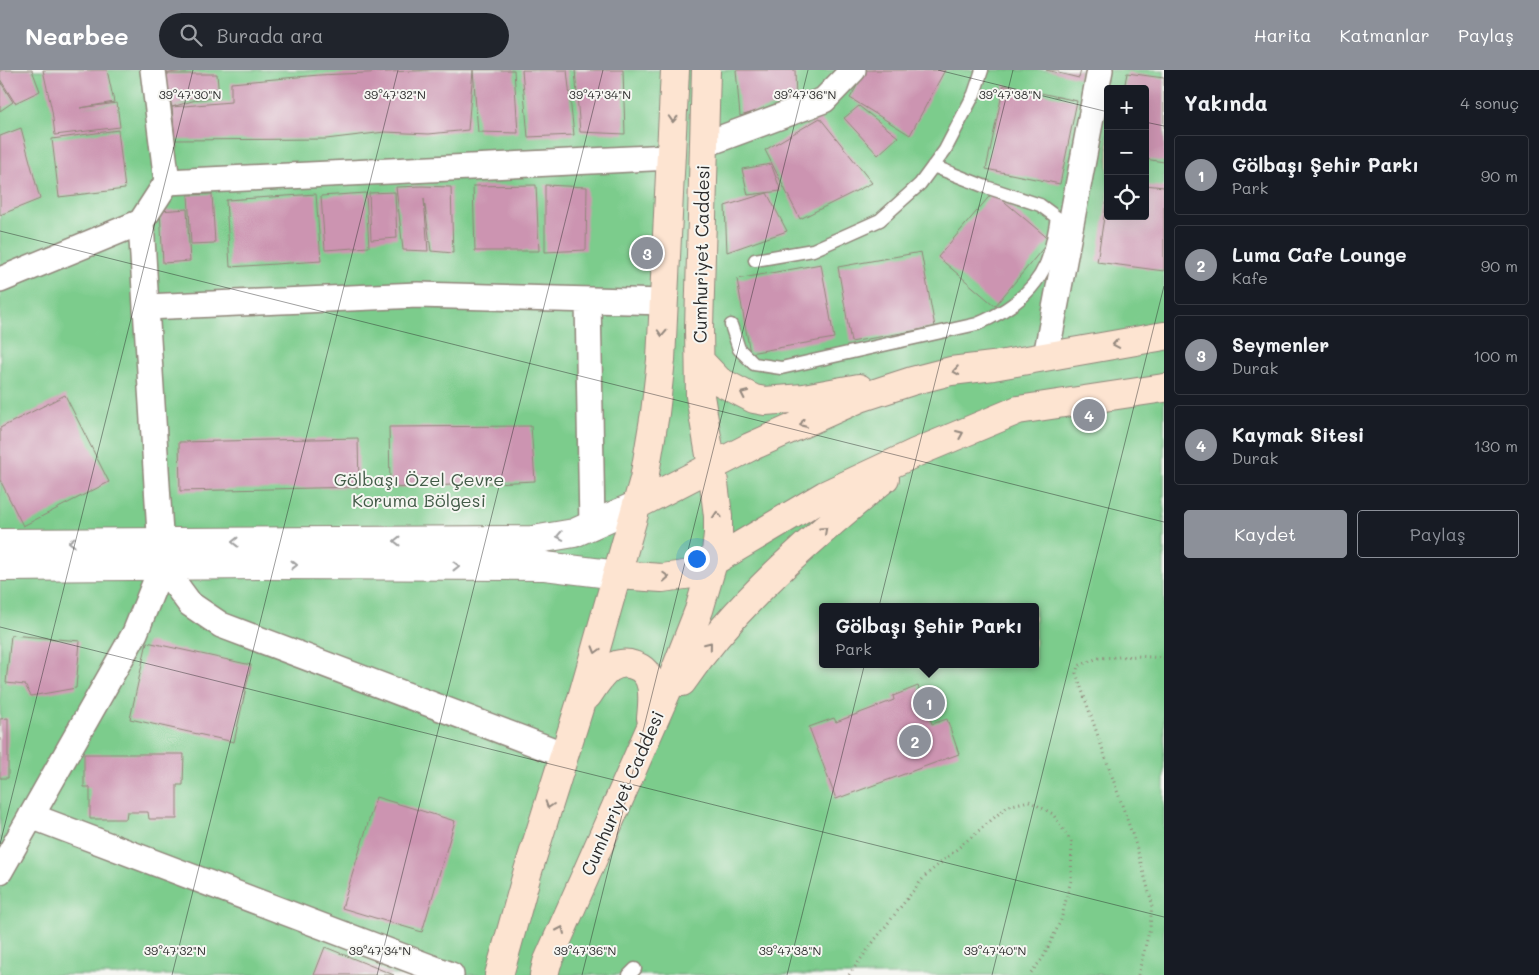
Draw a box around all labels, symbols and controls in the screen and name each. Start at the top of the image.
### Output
search box [159,13,509,58]
text: Nearbee [25,20,129,51]
icon: search [177,21,205,49]
text: Burada ara [217,23,323,48]
text: Harita [1254,23,1312,47]
text: Katmanlar [1340,23,1430,47]
text: Paylaş [1458,23,1514,47]
map controls [1104,85,1149,220]
button: + [1104,85,1149,130]
text: 39°47'30"N [159,86,221,102]
text: 39°47'32"N [364,86,426,102]
text: 39°47'34"N [569,86,631,102]
text: 39°47'36"N [774,86,836,102]
text: 39°47'38"N [979,86,1041,102]
text: Yakında [1184,89,1268,116]
text: 4 sonuç [1460,92,1519,113]
one-way arrow [668,115,679,123]
button: − [1104,130,1149,175]
text: Gölbaşı Şehir Parkı [1232,152,1419,177]
street label: Cumhuriyet Caddesi [687,165,715,343]
text: 1 [1197,165,1205,186]
text: 90 m [1481,165,1518,186]
button: locate [1104,175,1149,220]
text: Park [1232,177,1268,198]
pin: 3 [631,234,663,272]
text: Luma Cafe Lounge [1232,242,1407,267]
text: 2 [1197,255,1205,276]
text: 90 m [1481,255,1518,276]
text: Kafe [1232,267,1268,288]
one-way arrow [657,330,668,338]
text: Seymenler [1232,332,1329,357]
one-way arrow [1112,339,1120,349]
text: 3 [1196,345,1206,366]
text: 100 m [1473,345,1518,366]
text: Durak [1232,357,1278,378]
one-way arrow [951,365,960,375]
one-way arrow [740,390,749,400]
pin: 4 [1073,396,1105,434]
one-way arrow [799,418,808,429]
text: Kaymak Sitesi [1232,422,1364,447]
one-way arrow [955,430,964,440]
text: 4 [1196,435,1206,456]
text: 130 m [1474,435,1518,456]
text: Durak [1232,447,1278,468]
park label: Gölbaşı Özel Çevre Koruma Bölgesi [334,467,504,512]
button: Kaydet [1184,510,1347,558]
button: Paylaş [1357,510,1519,558]
one-way arrow [712,511,723,519]
one-way arrow [818,527,827,536]
one-way arrow [555,530,564,541]
one-way arrow [393,536,401,546]
one-way arrow [68,537,76,547]
one-way arrow [231,537,238,547]
your location [684,546,710,572]
one-way arrow [290,560,298,570]
one-way arrow [452,561,460,571]
one-way arrow [663,572,671,583]
popup [819,603,1039,668]
text: Gölbaşı Şehir Parkı [836,613,1022,638]
text: Park [836,638,872,659]
one-way arrow [704,642,712,651]
one-way arrow [592,645,602,653]
pin: 1 [913,684,945,722]
street label: Cumhuriyet Caddesi [575,707,669,879]
pin: 2 [899,722,931,760]
one-way arrow [545,801,555,809]
one-way arrow [555,926,566,935]
text: 39°47'32"N [144,942,206,958]
text: 39°47'34"N [349,942,411,958]
text: 39°47'36"N [554,942,616,958]
text: 39°47'38"N [759,942,821,958]
text: 39°47'40"N [964,942,1026,958]

